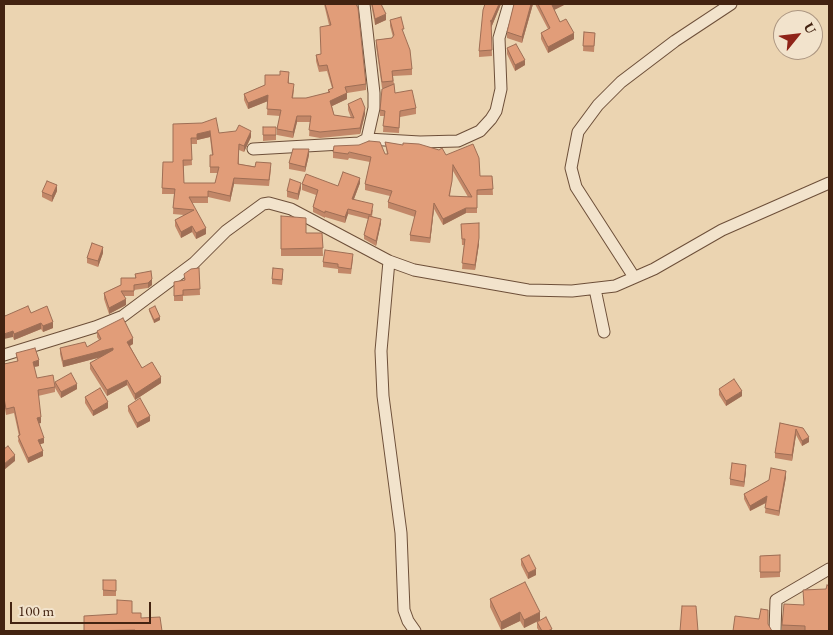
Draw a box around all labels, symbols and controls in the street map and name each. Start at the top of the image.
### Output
north arrow [773,10,823,60]
text: U [800,19,821,37]
scale bar [12,592,154,624]
text: 100 m [18,601,54,620]

